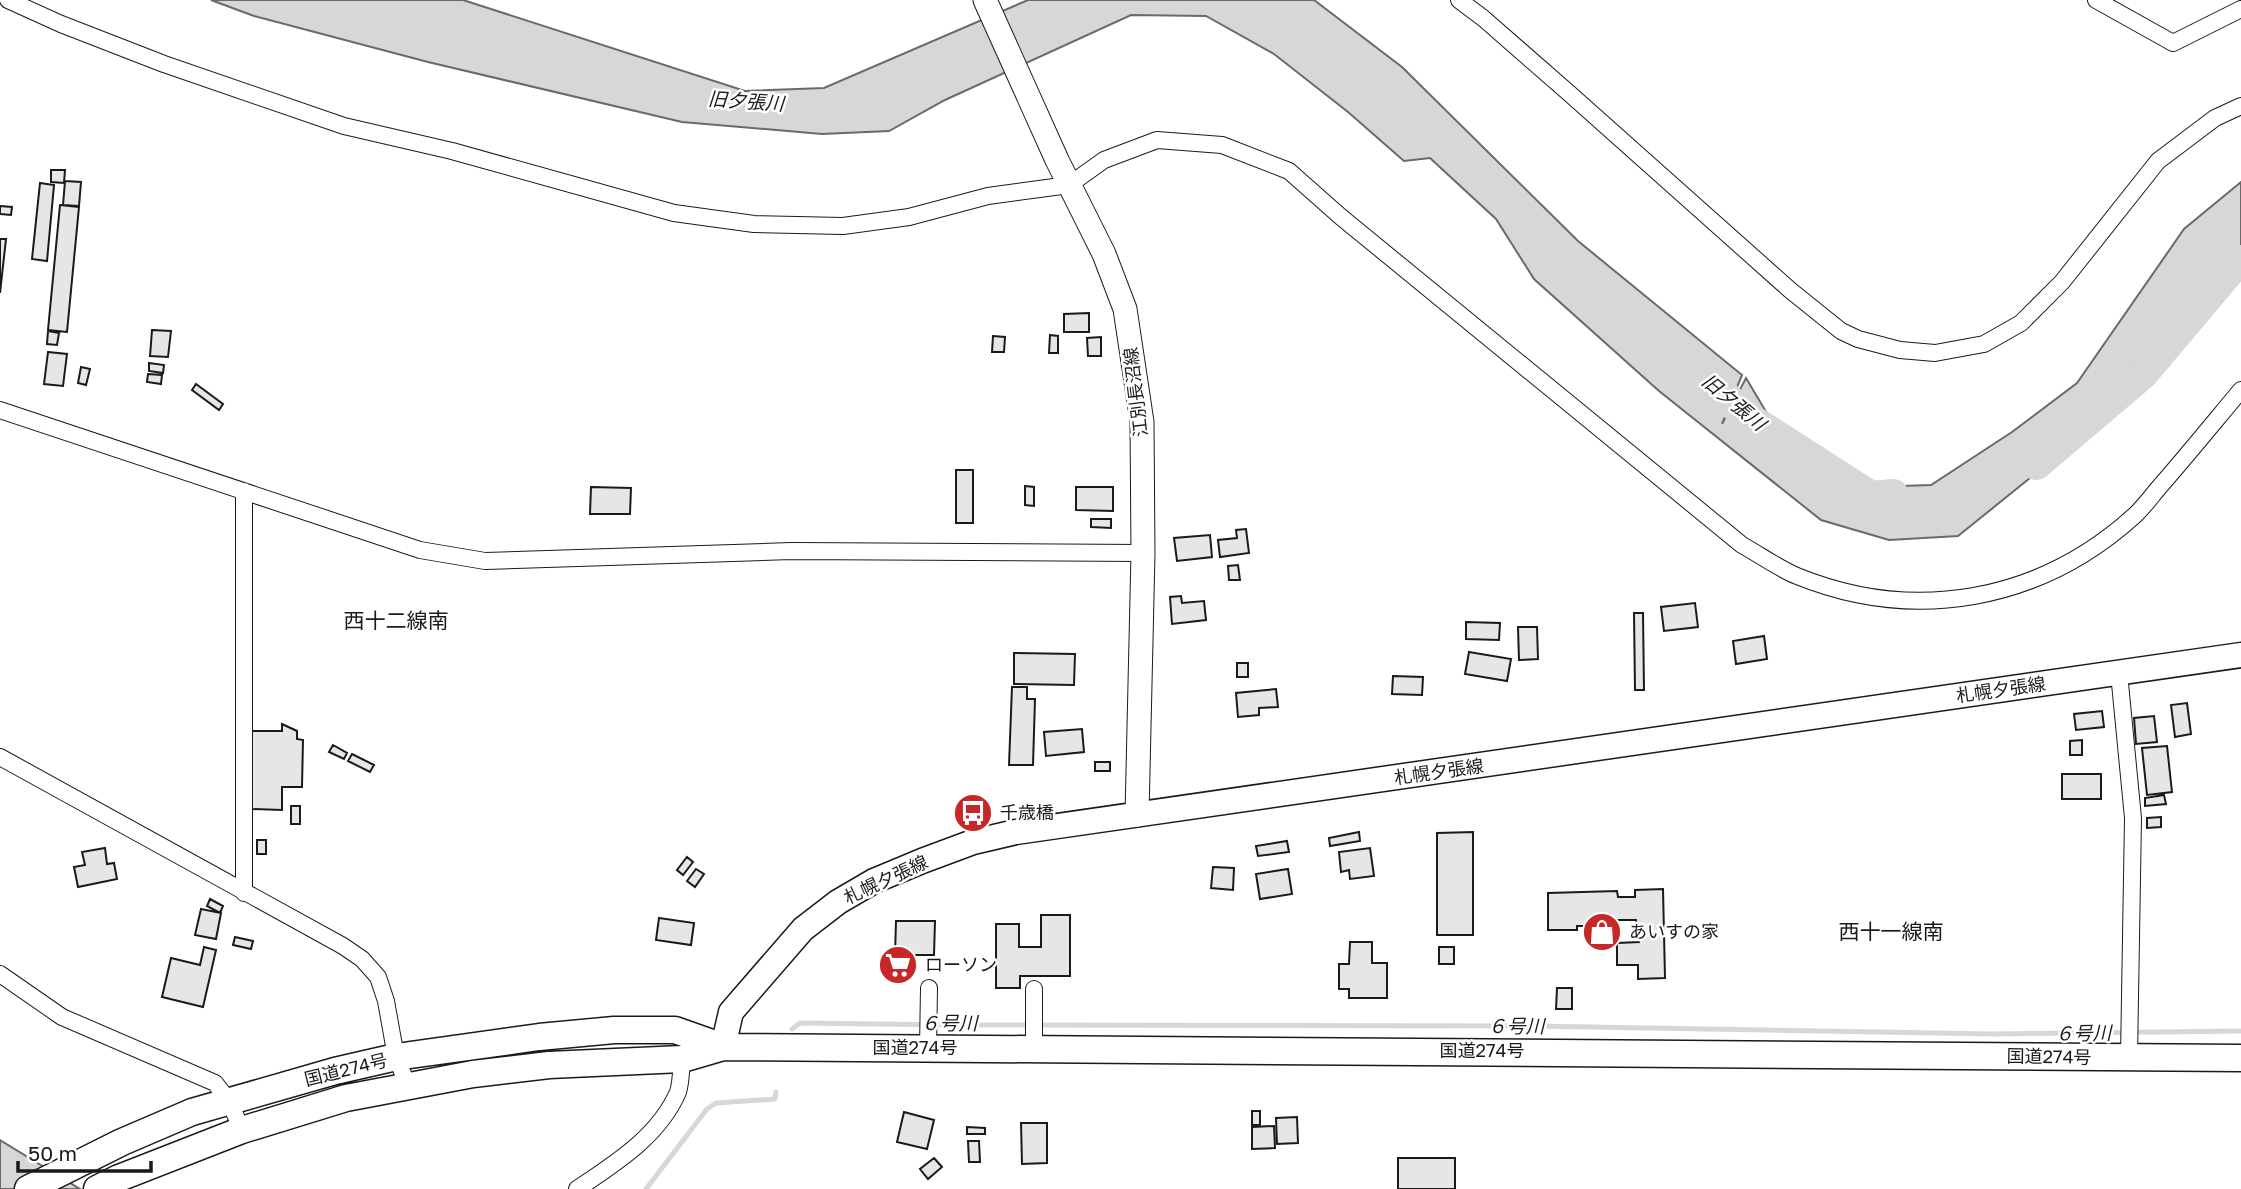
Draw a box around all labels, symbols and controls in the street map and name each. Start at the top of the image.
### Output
water label: 旧夕張川 [707,86,787,115]
street label: 江別長沼線 [1119,346,1151,438]
water label: 旧夕張川 [1698,368,1772,436]
district label: 西十二線南 [344,607,449,633]
street label: 札幌夕張線 [1955,672,2047,706]
street label: 札幌夕張線 [1393,754,1485,788]
bus stop icon: 千歳橋 [952,792,994,834]
place label: 千歳橋 [1000,801,1054,823]
street label: 札幌夕張線 [840,850,931,908]
shop icon: あいすの家 [1581,911,1623,953]
district label: 西十一線南 [1839,918,1944,944]
place label: あいすの家 [1629,920,1719,942]
supermarket icon: ローソン [877,944,919,986]
place label: ローソン [925,953,997,975]
water label: ６号川 [920,1011,979,1034]
water label: ６号川 [1487,1014,1546,1037]
water label: ６号川 [2054,1020,2114,1044]
street label: 国道274号 [873,1036,957,1058]
street label: 国道274号 [1440,1039,1524,1061]
street label: 国道274号 [2006,1044,2092,1068]
street label: 国道274号 [302,1048,390,1090]
scale bar [18,1130,150,1174]
text: 50 m [28,1140,77,1166]

